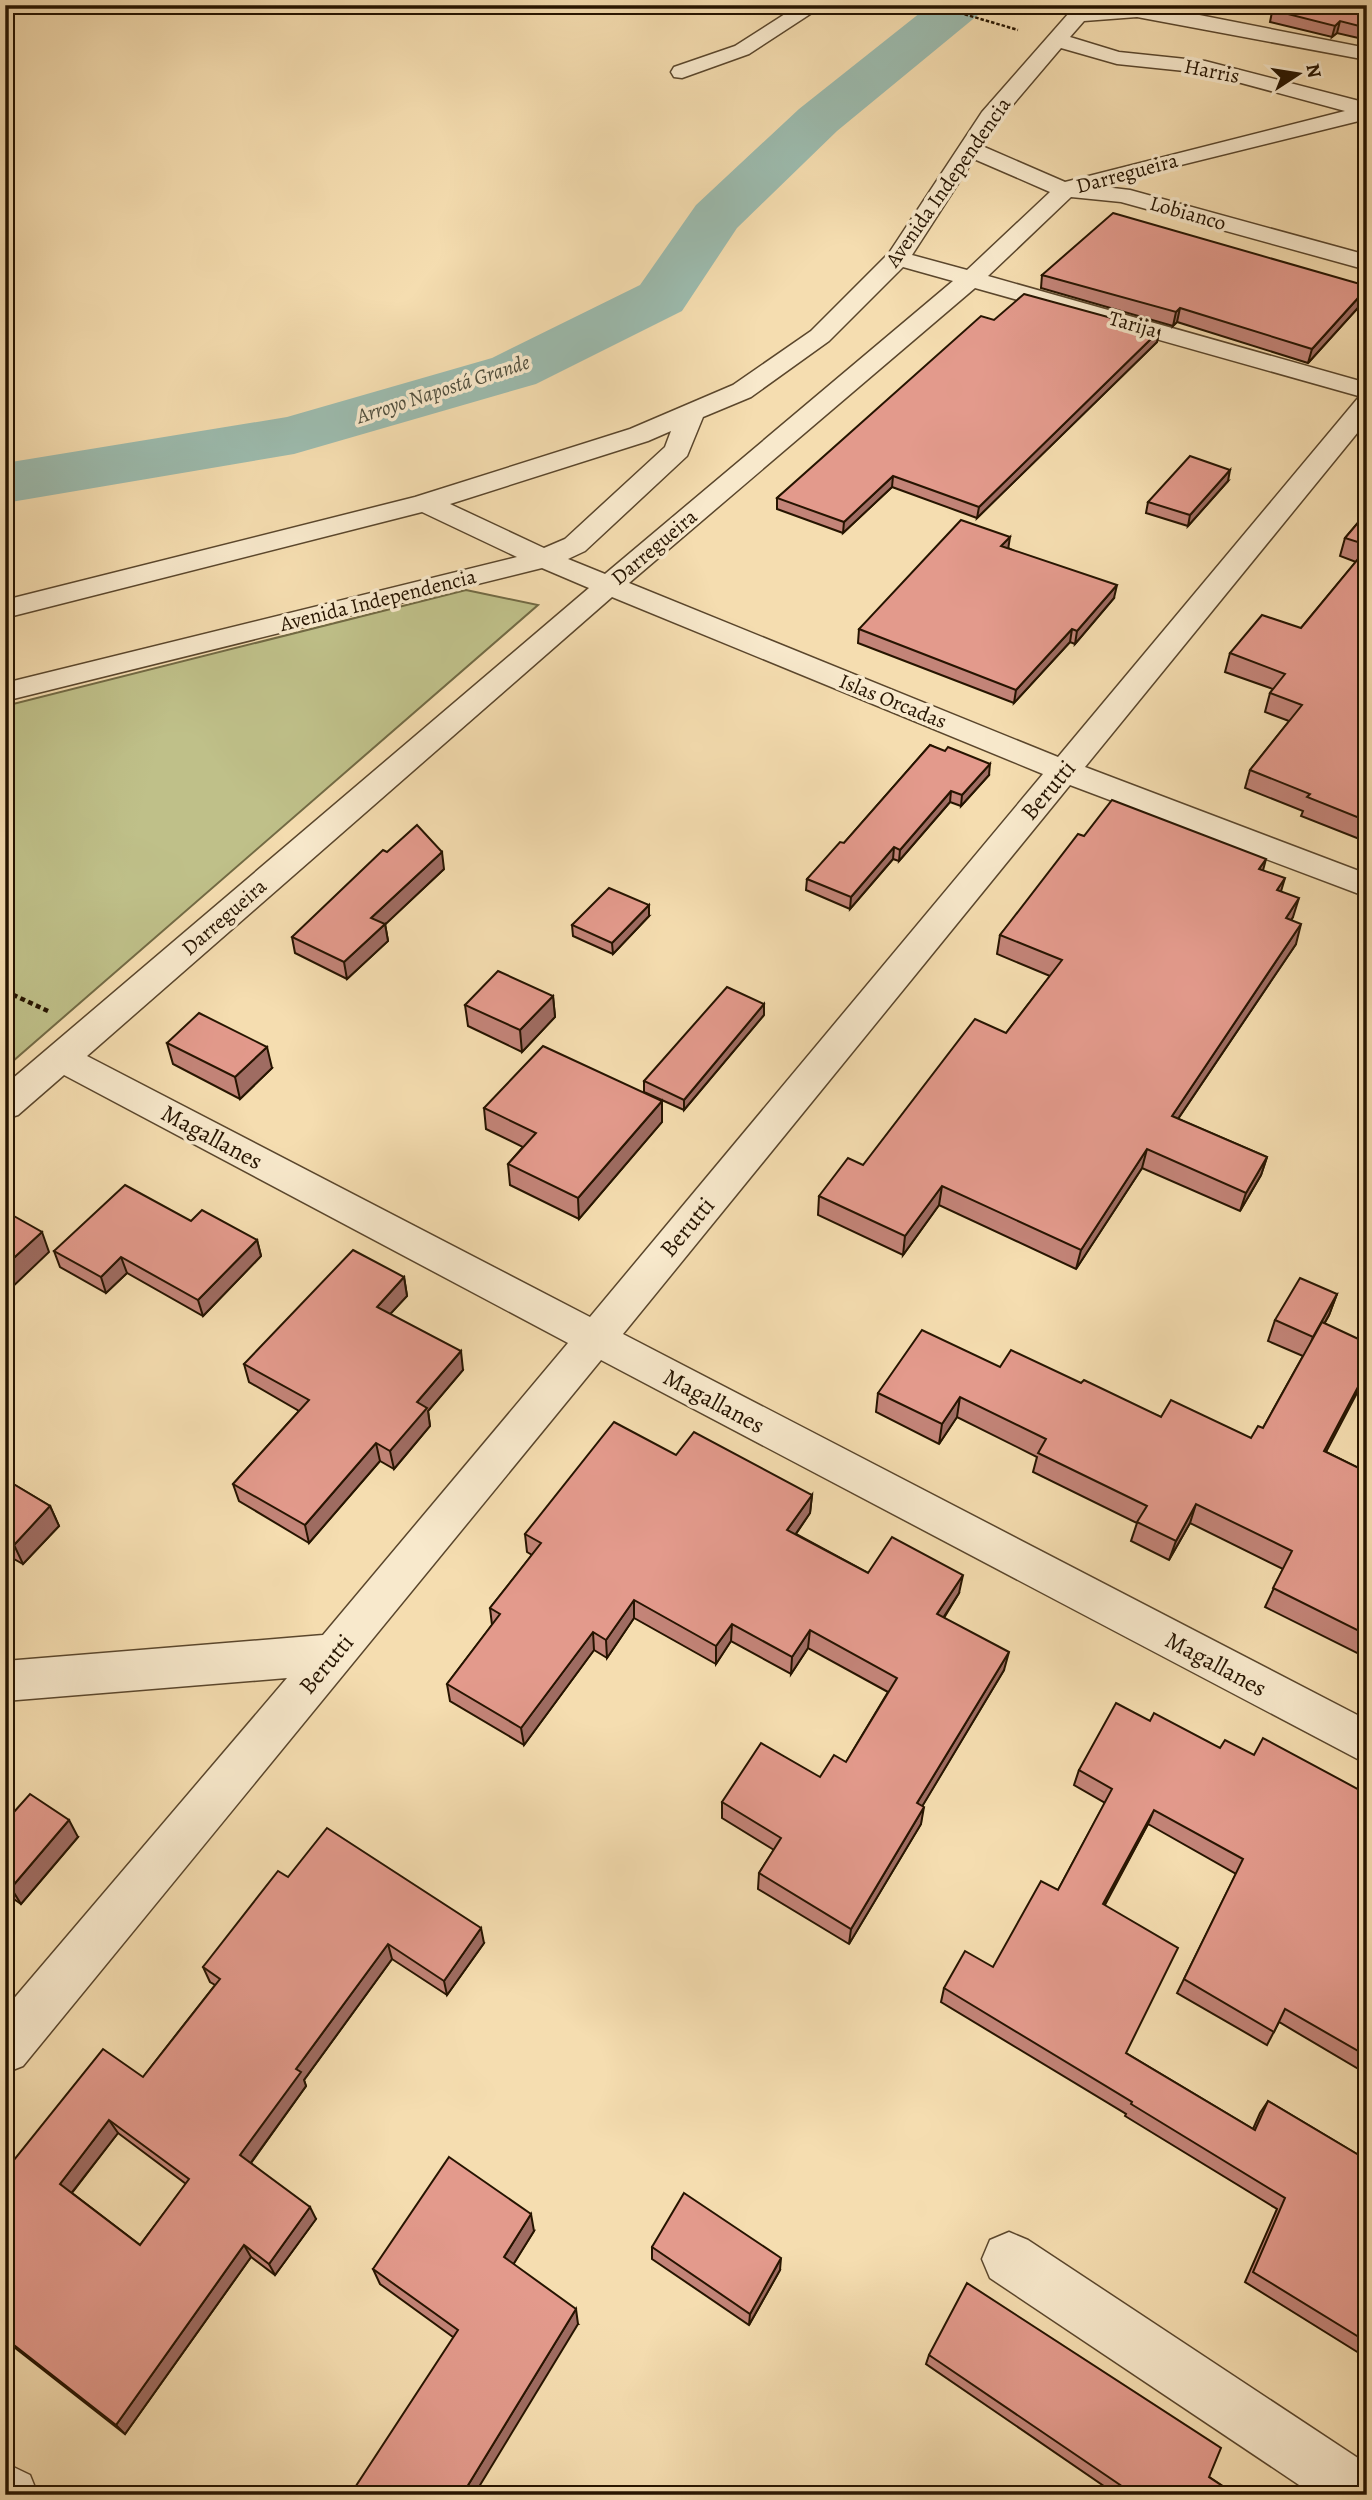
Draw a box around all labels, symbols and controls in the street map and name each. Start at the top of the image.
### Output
north arrow [1264,38,1334,108]
street label: Harris [1182,52,1242,90]
text: N [1299,61,1328,80]
street label: Avenida Independencia [878,91,1017,273]
street label: Darregueira [1073,146,1181,200]
street label: Lobianco [1147,189,1229,237]
street label: Tarija [1105,304,1161,344]
water label: Arroyo Napostá Grande [352,348,534,431]
street label: Darregueira [605,503,703,591]
street label: Avenida Independencia [276,562,479,638]
street label: Islas Orcadas [835,667,951,735]
street label: Berutti [1013,753,1083,827]
street label: Darregueira [175,872,273,962]
street label: Magallanes [156,1097,268,1177]
street label: Berutti [652,1190,722,1264]
street label: Magallanes [658,1361,770,1441]
street label: Magallanes [1160,1624,1272,1704]
street label: Berutti [291,1627,361,1701]

